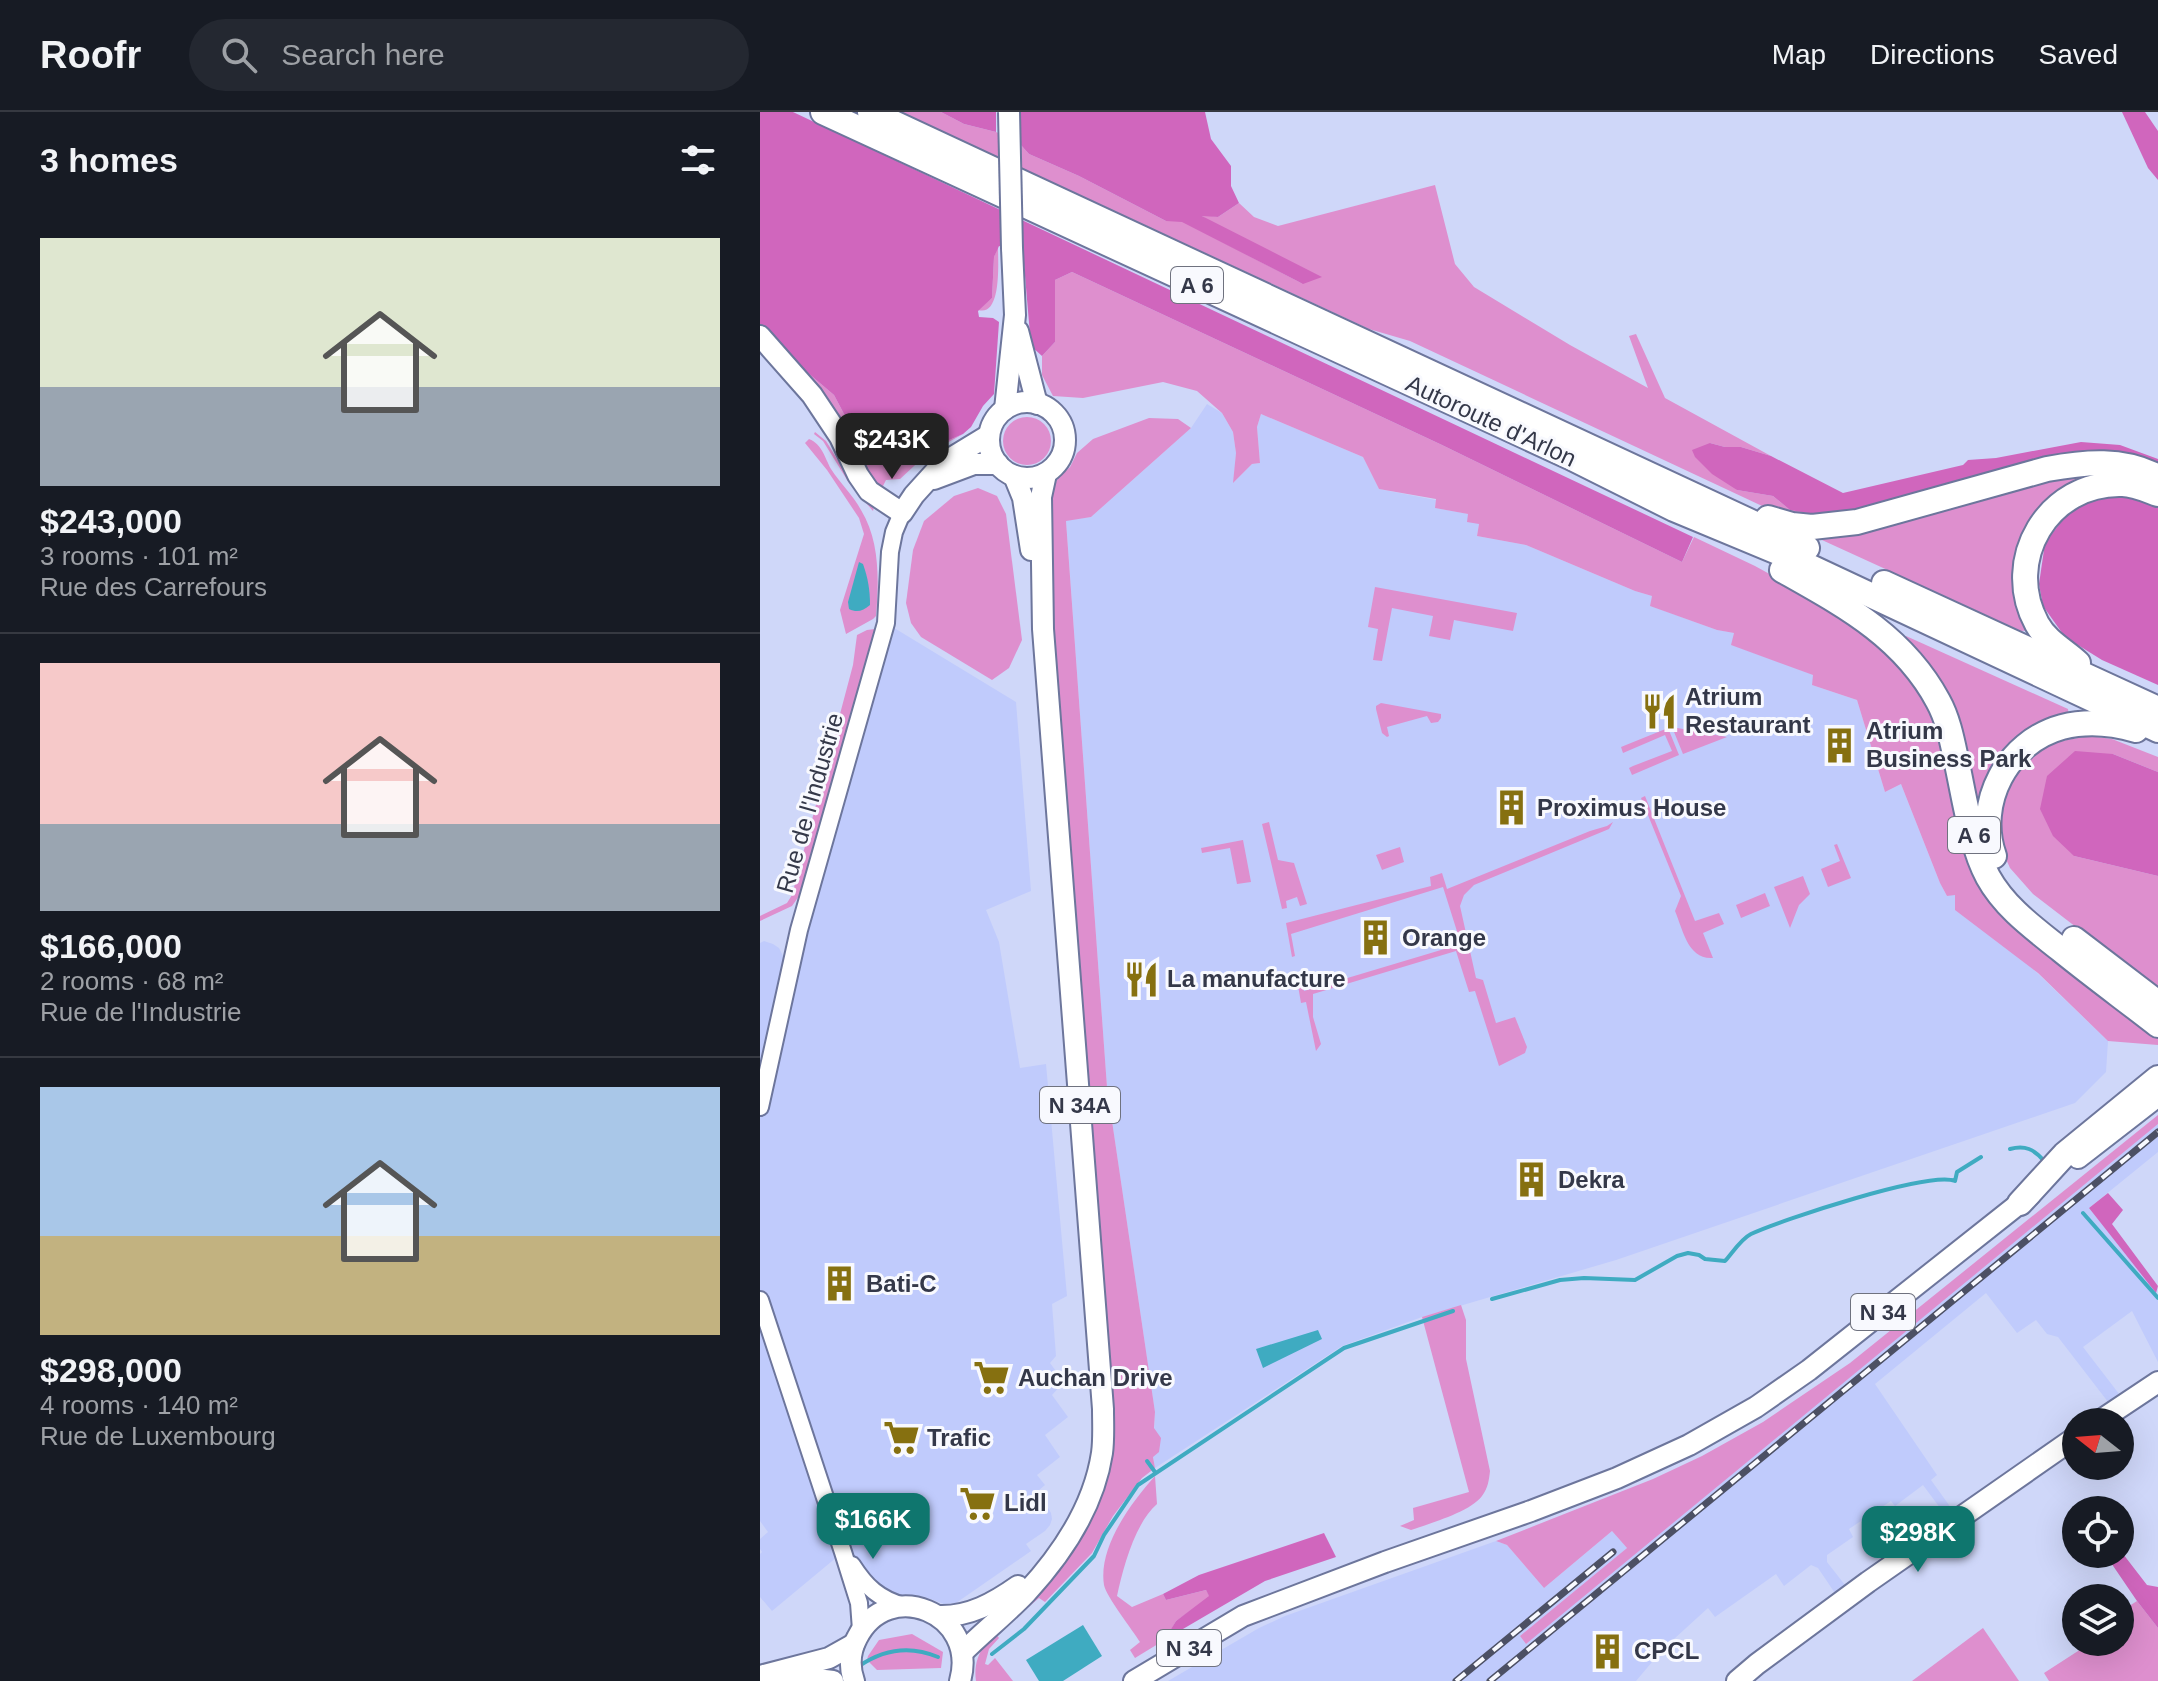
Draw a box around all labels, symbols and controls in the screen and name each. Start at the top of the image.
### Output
search box [189,19,749,91]
icon: search [217,33,261,77]
text: Roofr [40,34,141,76]
text: Search here [281,38,445,71]
text: Map [1772,39,1826,70]
text: Directions [1870,39,1995,70]
text: Saved [2039,39,2118,70]
icon: filters [676,138,720,182]
text: 3 homes [40,141,178,179]
road number: A 6 [1171,267,1223,303]
icon: home [308,290,452,434]
street label: Autoroute d'Arlon [1402,369,1581,472]
pin: $243K [836,413,948,481]
text: $243K [854,424,930,454]
text: $243,000 [40,502,182,540]
text: 3 rooms · 101 m² [40,541,238,571]
text: Rue des Carrefours [40,572,267,602]
place label: Atrium Restaurant [1685,683,1810,738]
restaurant icon: Atrium Restaurant [1640,692,1678,730]
street label: Rue de l'Industrie [771,710,848,896]
icon: home [308,715,452,859]
place label: Atrium Business Park [1866,717,2032,772]
building icon: Atrium Business Park [1821,726,1859,764]
building icon: Proximus House [1492,789,1530,827]
place label: Proximus House [1537,794,1726,821]
road number: A 6 [1948,817,2000,853]
building icon: Orange [1357,919,1395,957]
place label: Orange [1402,924,1486,951]
text: $166,000 [40,927,182,965]
restaurant icon: La manufacture [1122,960,1160,998]
place label: La manufacture [1167,965,1346,992]
text: 2 rooms · 68 m² [40,966,224,996]
text: Rue de l'Industrie [40,997,242,1027]
road number: N 34A [1040,1087,1120,1123]
icon: home [308,1139,452,1283]
building icon: Dekra [1513,1161,1551,1199]
place label: Dekra [1558,1166,1625,1193]
building icon: Bati-C [821,1265,859,1303]
place label: Bati-C [866,1270,937,1297]
road number: N 34 [1851,1294,1915,1330]
text: $298,000 [40,1351,182,1389]
supermarket icon: Auchan Drive [973,1359,1011,1397]
place label: Auchan Drive [1018,1364,1173,1391]
text: 4 rooms · 140 m² [40,1390,238,1420]
north arrow [2062,1408,2134,1480]
map controls [2062,1408,2134,1656]
supermarket icon: Trafic [882,1419,920,1457]
text: Rue de Luxembourg [40,1421,276,1451]
place label: Trafic [927,1424,991,1451]
supermarket icon: Lidl [959,1484,997,1522]
place label: Lidl [1004,1489,1047,1516]
pin: $166K [817,1493,929,1561]
button: locate [2062,1496,2134,1568]
text: $166K [835,1504,911,1534]
pin: $298K [1862,1506,1974,1574]
text: $298K [1880,1517,1956,1547]
button: layers [2062,1584,2134,1656]
road number: N 34 [1157,1630,1221,1666]
building icon: CPCL [1589,1632,1627,1670]
place label: CPCL [1634,1637,1699,1664]

